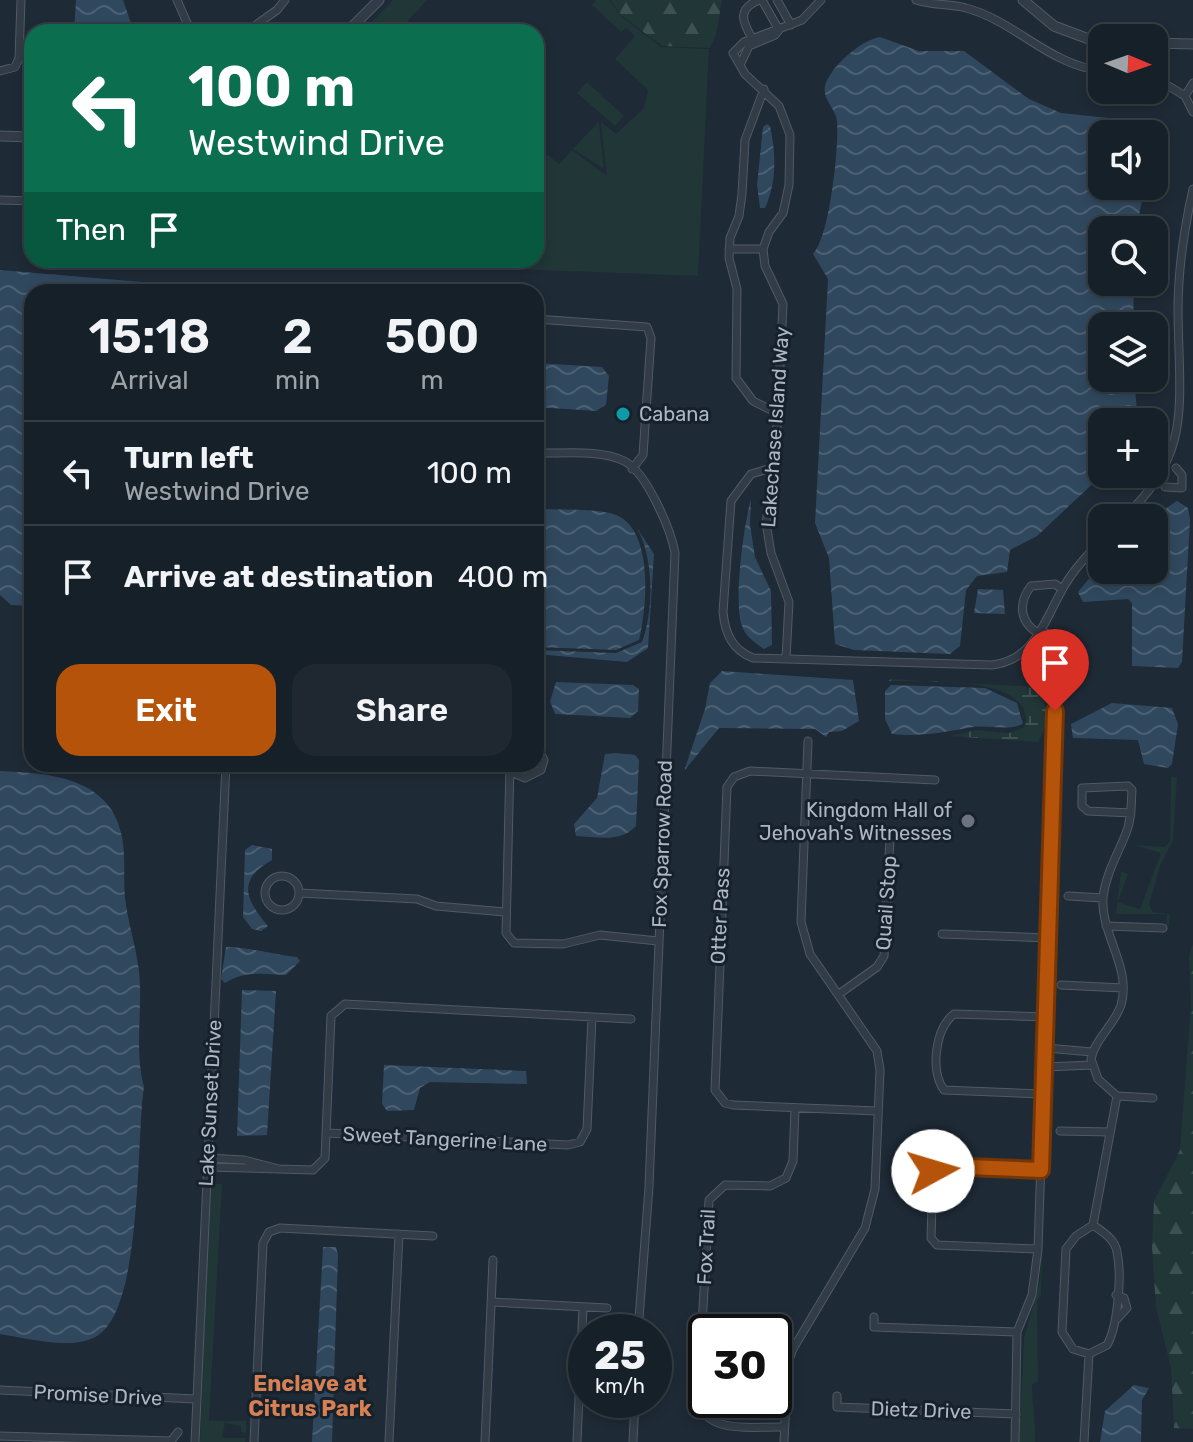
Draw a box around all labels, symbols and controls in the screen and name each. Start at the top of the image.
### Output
north arrow [1088,24,1168,104]
map controls [1088,24,1168,584]
text: 100 m [188,54,355,120]
icon: left [56,56,160,160]
button: sound [1088,120,1168,200]
text: Westwind Drive [188,121,445,164]
icon: arrive [142,208,186,252]
text: Then [56,212,126,248]
button: search [1088,216,1168,296]
text: 15:18 [89,308,210,365]
text: 2 [282,308,313,365]
text: 500 [385,308,479,365]
button: layers [1088,312,1168,392]
street label: Lakechase Island Way [756,326,794,528]
text: Arrival [111,365,189,396]
text: min [275,365,320,396]
text: m [421,365,444,396]
place label: Cabana [639,402,709,426]
marker: Cabana [614,405,632,423]
button: + [1088,408,1168,488]
text: Turn left [124,440,254,476]
icon: left [56,451,100,495]
text: 100 m [427,455,512,491]
text: Westwind Drive [124,476,310,507]
button: − [1088,504,1168,584]
icon: arrive [56,555,100,599]
text: Arrive at destination [124,559,434,595]
text: 400 m [458,559,548,595]
pin [1021,629,1089,711]
icon: arrive [1033,641,1077,685]
button: Exit [56,664,276,756]
button: Share [292,664,512,756]
street label: Fox Sparrow Road [647,760,677,928]
place label: Kingdom Hall of Jehovah's Witnesses [759,798,952,845]
marker: Kingdom Hall of Jehovah's Witnesses [959,812,977,830]
street label: Quail Stop [871,855,901,951]
street label: Otter Pass [705,867,735,965]
street label: Lake Sunset Drive [194,1019,226,1187]
street label: Sweet Tangerine Lane [342,1122,548,1156]
position arrow [891,1129,975,1213]
street label: Fox Trail [692,1208,720,1286]
speed limit sign: 30 [688,1314,792,1418]
text: 25 [594,1332,646,1379]
district label: Enclave at Citrus Park [248,1370,372,1422]
text: km/h [595,1374,645,1398]
street label: Promise Drive [33,1380,163,1410]
street label: Dietz Drive [870,1396,972,1424]

